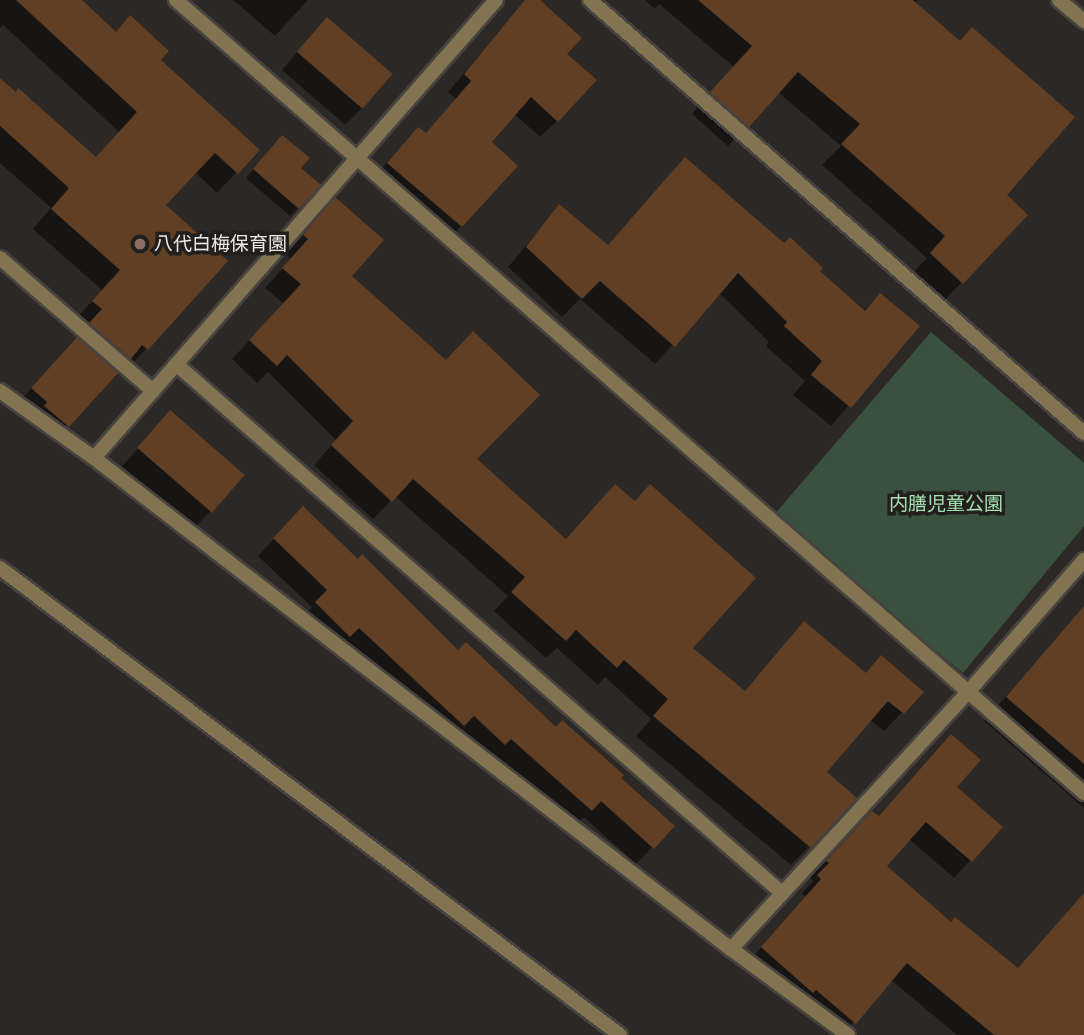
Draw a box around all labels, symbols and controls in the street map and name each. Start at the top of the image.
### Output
place label: 八代白梅保育園 [154,233,287,255]
marker: 八代白梅保育園 [132,236,148,252]
park label: 内膳児童公園 [889,493,1003,515]

